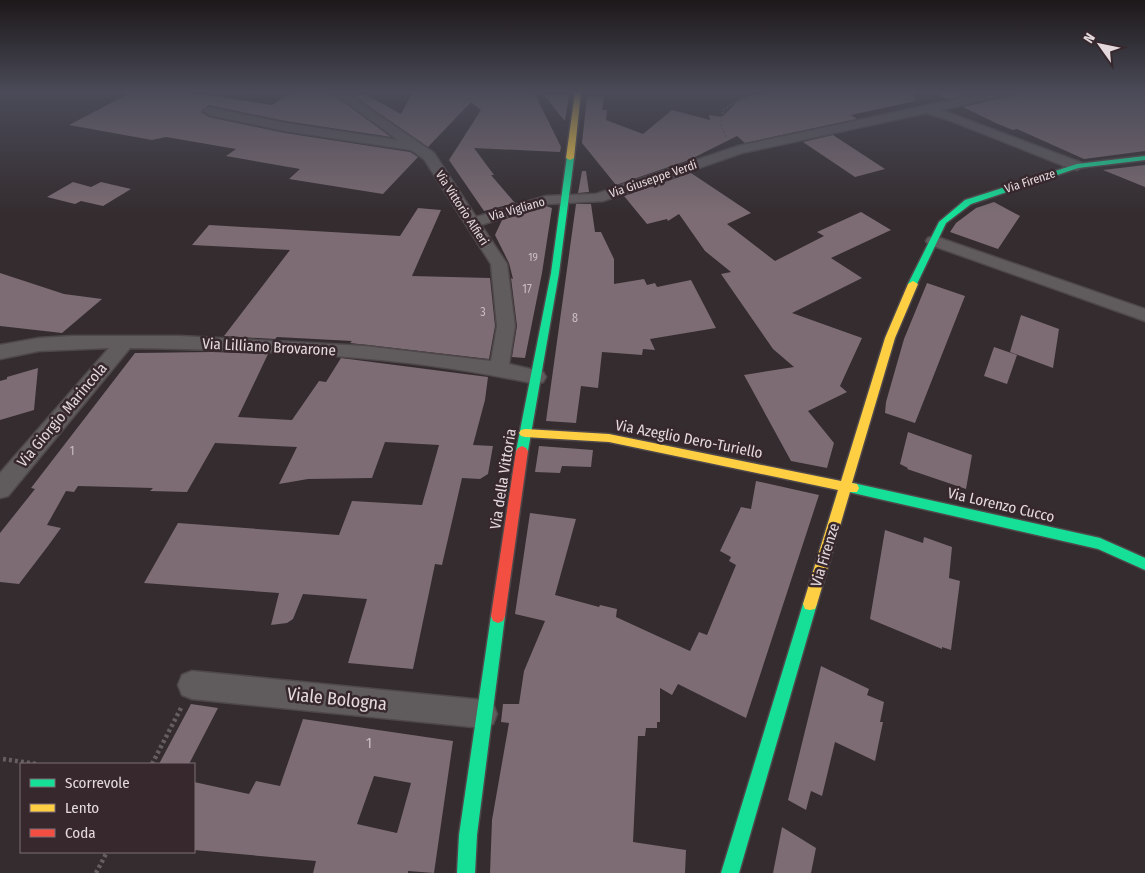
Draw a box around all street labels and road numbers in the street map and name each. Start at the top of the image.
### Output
street label: Via Giuseppe Verdi [607,157,699,201]
street label: Via Firenze [1003,166,1057,196]
street label: Via Vittorio Alfieri [433,168,491,248]
street label: Via Vigliano [488,194,546,224]
street label: Via Lilliano Brovarone [202,335,336,359]
street label: Via Giorgio Marincola [13,359,111,471]
street label: Via Azeglio Dero-Turiello [614,416,764,462]
street label: Via della Vittoria [486,427,520,531]
street label: Via Lorenzo Cucco [946,484,1056,526]
street label: Via Firenze [807,521,843,589]
street label: Viale Bologna [286,683,388,715]

